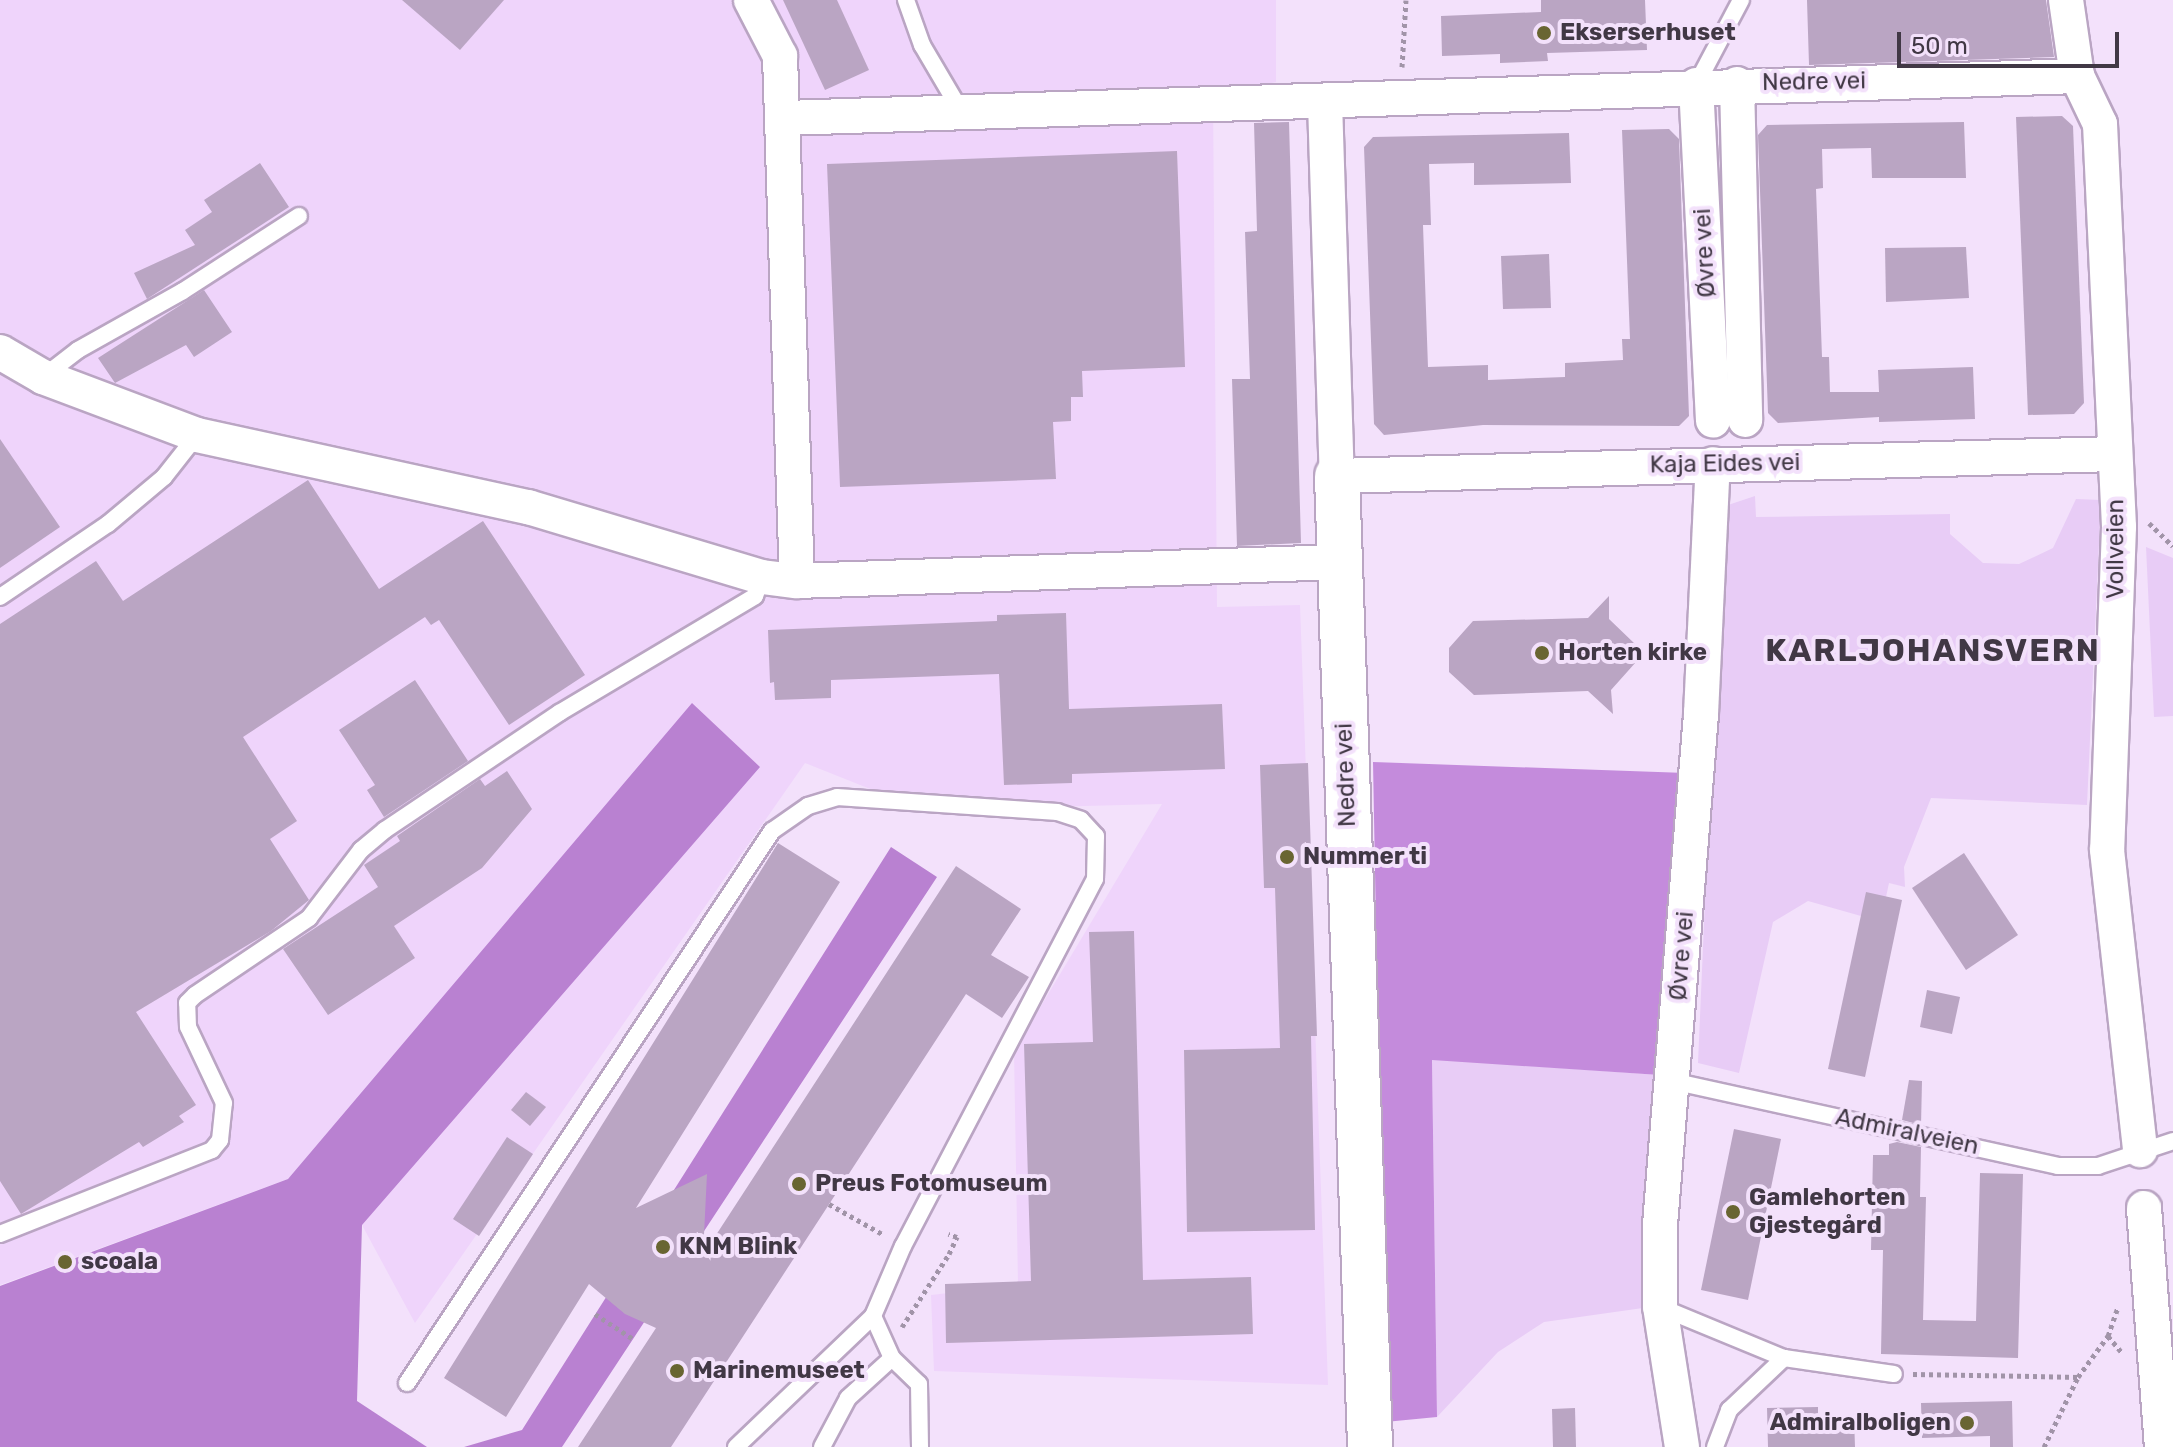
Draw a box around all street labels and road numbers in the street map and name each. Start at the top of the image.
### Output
street label: Nedre vei [1761,67,1867,97]
street label: Øvre vei [1688,207,1722,299]
street label: Kaja Eides vei [1649,448,1801,480]
street label: Vollveien [2102,499,2130,599]
street label: Nedre vei [1330,722,1362,828]
street label: Øvre vei [1664,910,1700,1002]
street label: Admiralveien [1833,1103,1981,1161]

